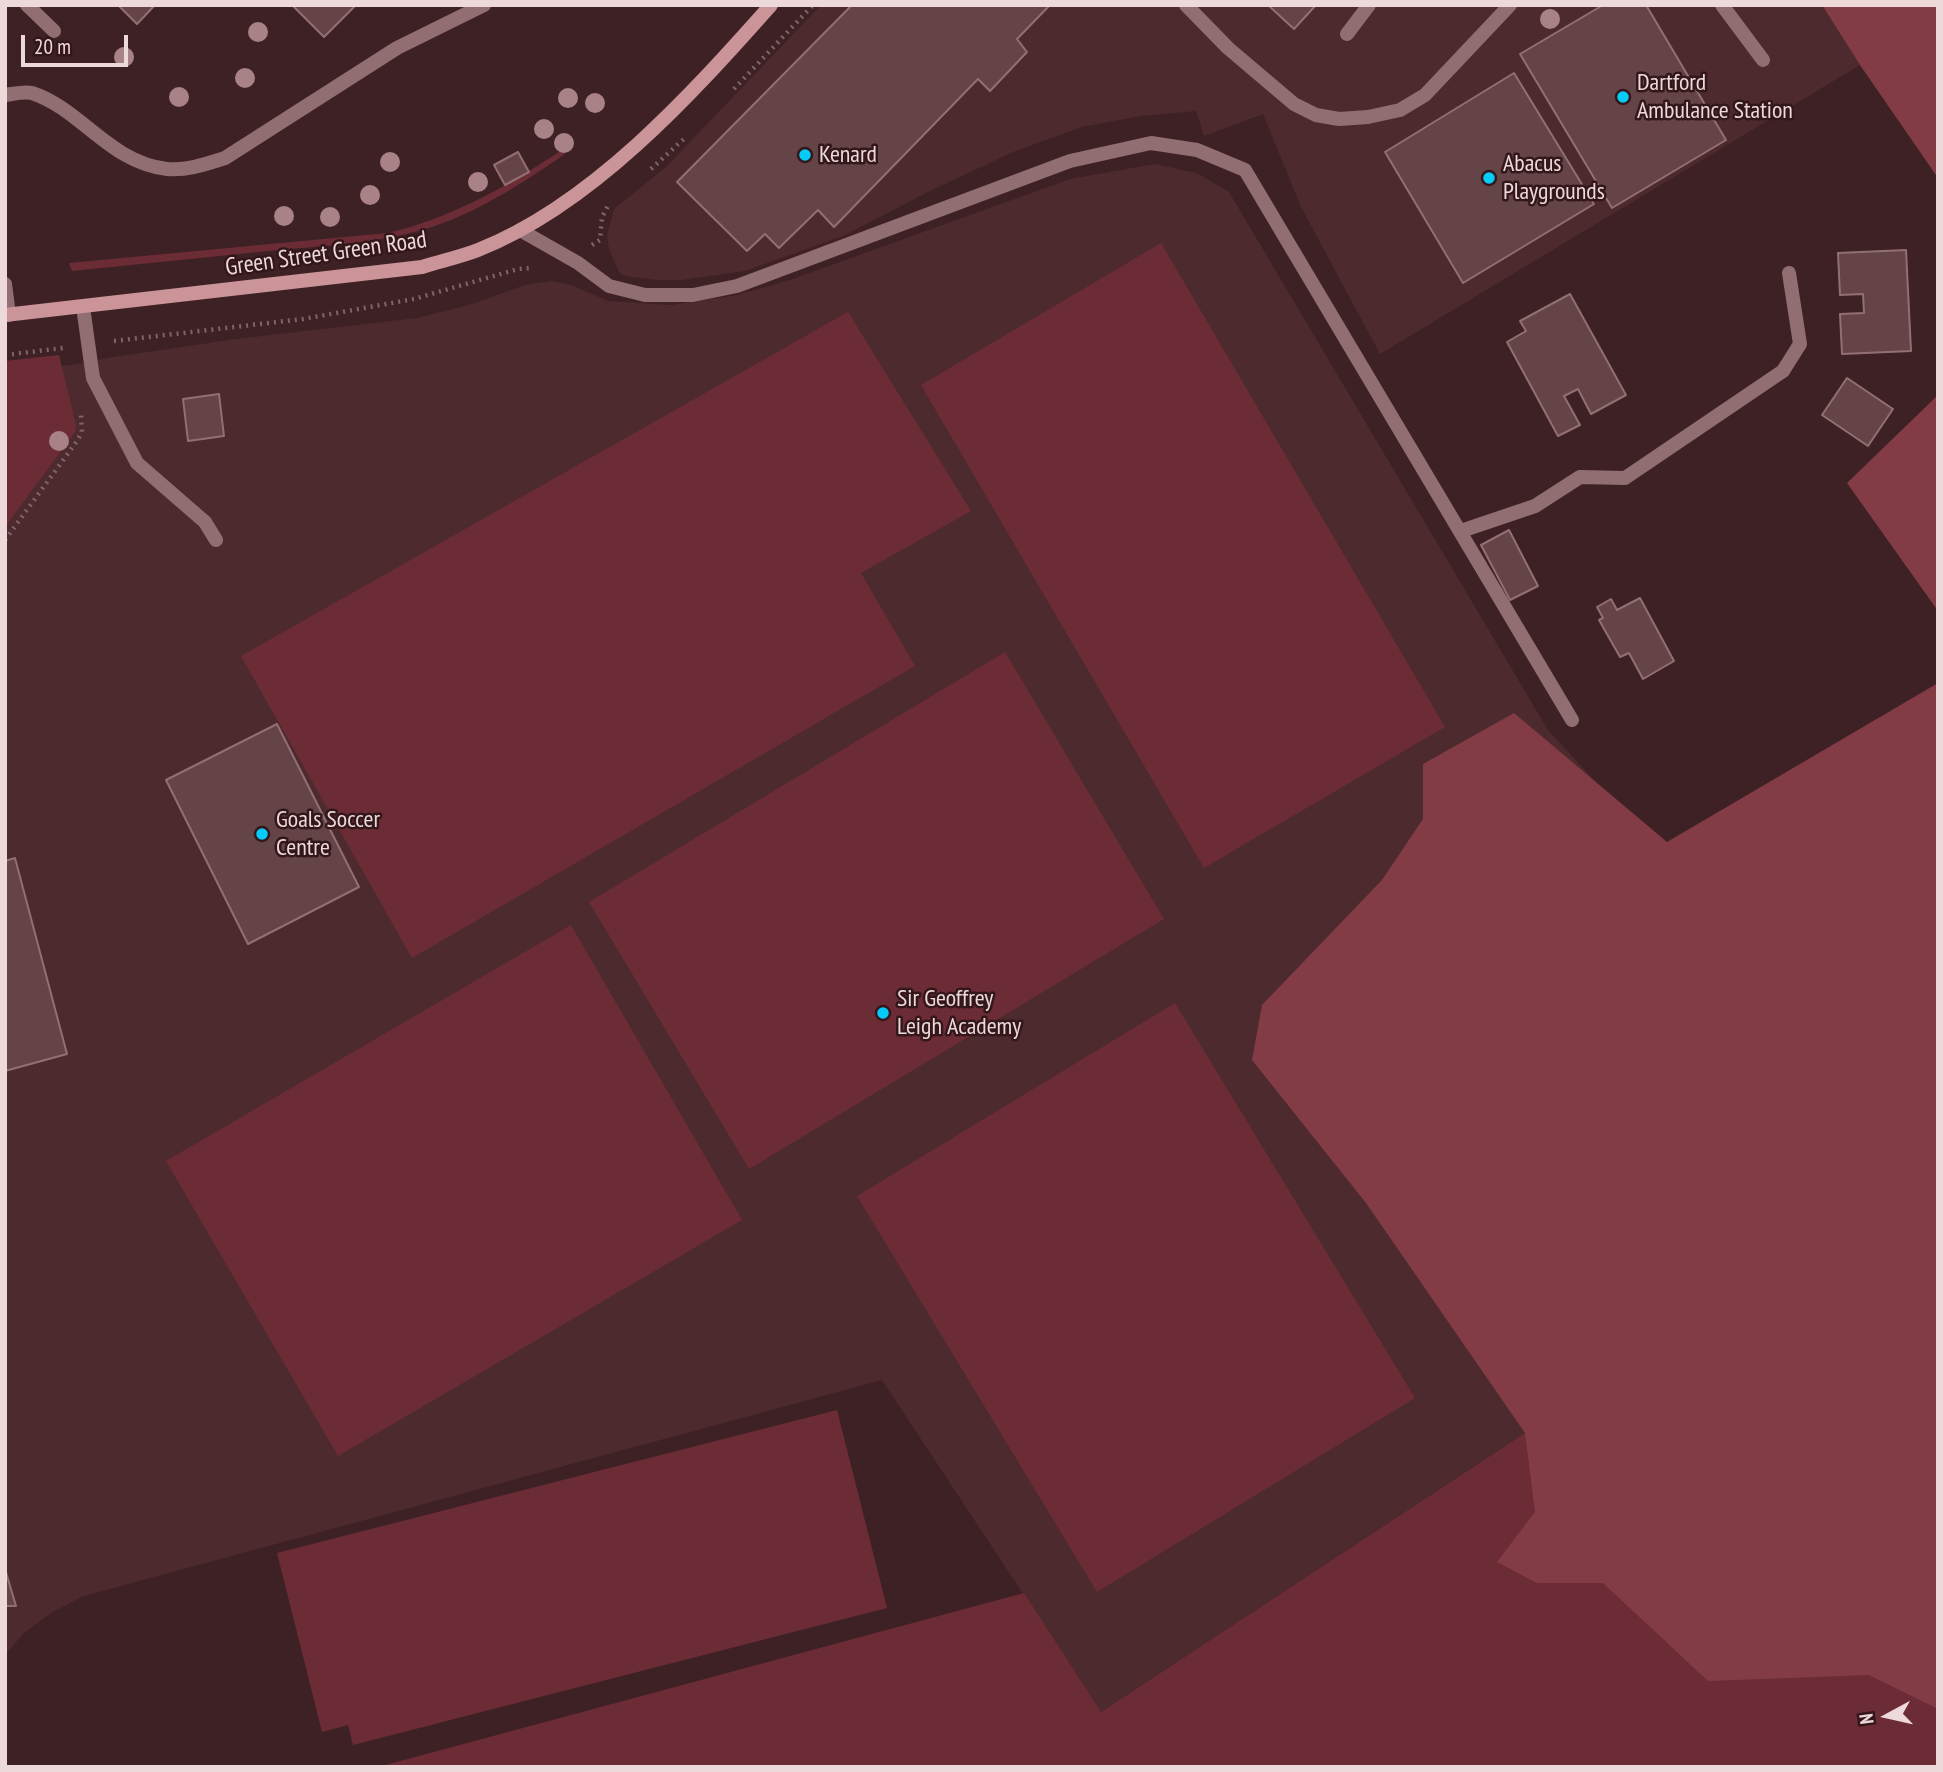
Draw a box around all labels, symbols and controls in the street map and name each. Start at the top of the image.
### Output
scale bar [24,21,131,65]
text: 20 m [34,33,71,60]
place label: Dartford Ambulance Station [1637,69,1793,125]
marker: Dartford Ambulance Station [1615,89,1631,105]
place label: Kenard [819,141,877,169]
marker: Kenard [797,147,813,163]
place label: Abacus Playgrounds [1503,150,1605,206]
marker: Abacus Playgrounds [1481,170,1497,186]
street label: Green Street Green Road [223,226,429,282]
place label: Goals Soccer Centre [276,806,380,862]
marker: Goals Soccer Centre [254,826,270,842]
place label: Sir Geoffrey Leigh Academy [897,985,1021,1041]
marker: Sir Geoffrey Leigh Academy [875,1005,891,1021]
north arrow [1852,1681,1922,1751]
text: N [1854,1712,1879,1726]

